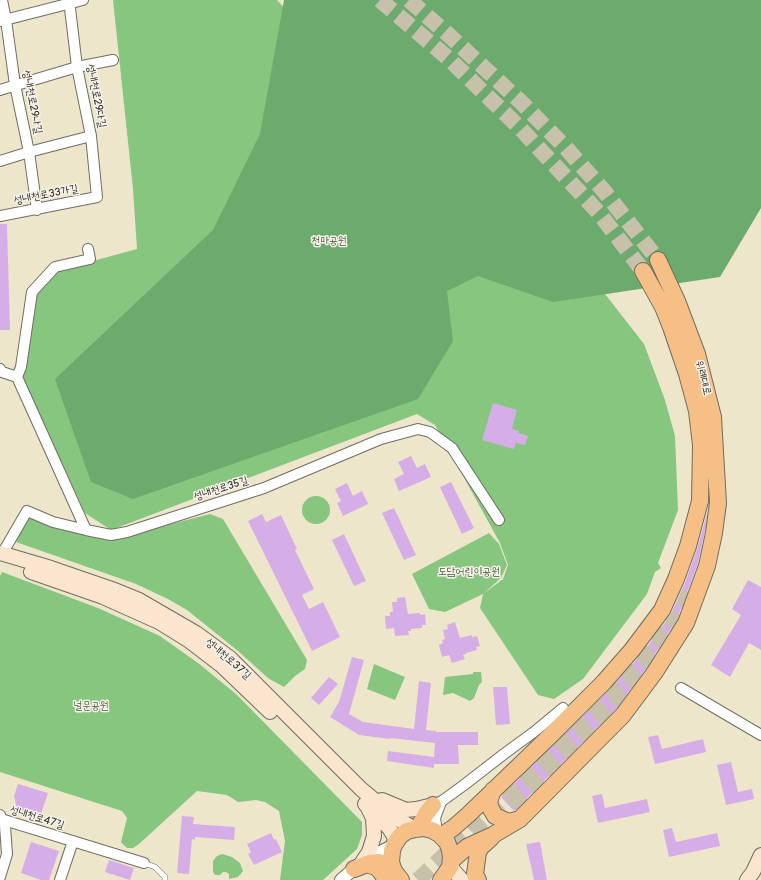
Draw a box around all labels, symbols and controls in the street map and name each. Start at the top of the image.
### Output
street label: 성내천로29다길 [83,63,109,129]
street label: 성내천로29나길 [19,69,45,135]
street label: 성내천로33가길 [13,182,79,208]
park label: 천마공원 [311,234,347,248]
street label: 위례대로 [692,359,714,397]
street label: 성내천로35길 [192,474,250,504]
park label: 도담어린이공원 [438,565,500,579]
street label: 성내천로37길 [202,636,254,682]
park label: 널문공원 [73,699,109,713]
street label: 성내천로47길 [8,803,66,833]

